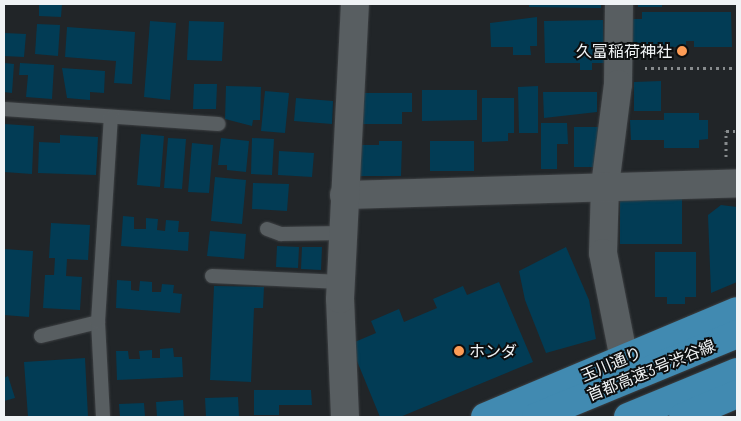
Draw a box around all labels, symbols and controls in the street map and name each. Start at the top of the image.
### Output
place label: 久富稲荷神社 [576,41,672,61]
marker: 久富稲荷神社 [676,45,688,57]
street label: 首都高速3号渋谷線 [584,336,718,404]
place label: ホンダ [469,341,517,361]
street label: 玉川通り [578,343,644,385]
marker: ホンダ [453,345,465,357]

